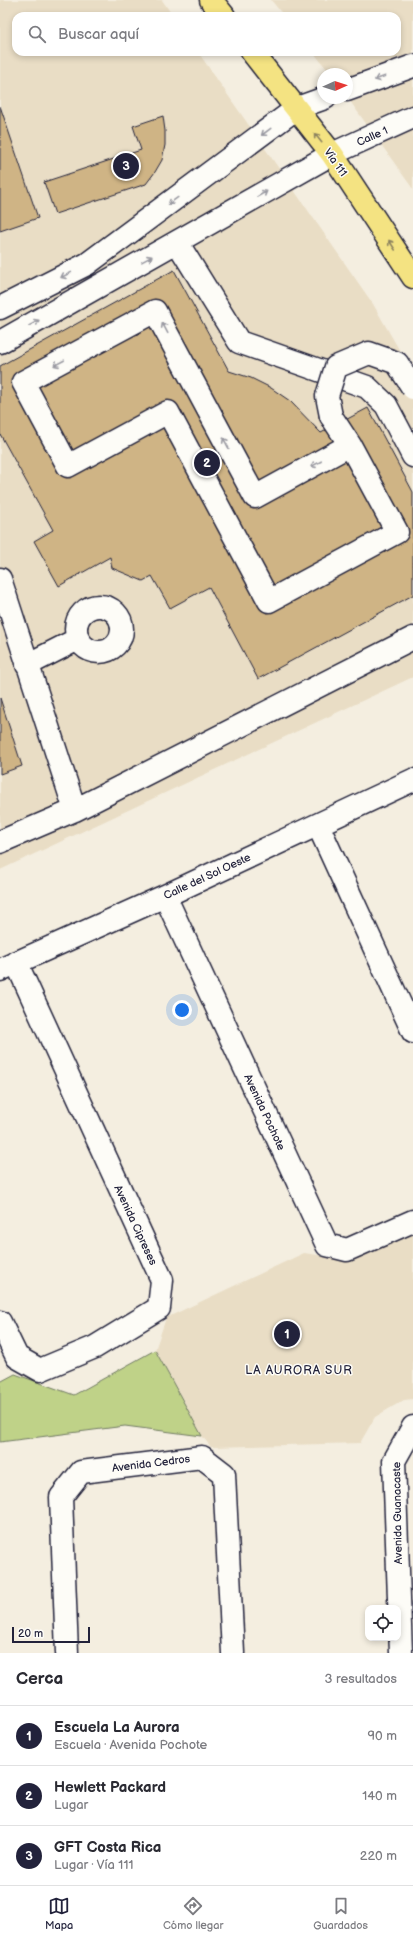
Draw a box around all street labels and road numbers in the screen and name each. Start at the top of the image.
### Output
street label: Calle 1 [355,124,390,149]
street label: Vía 111 [321,146,350,179]
street label: Calle del Sol Oeste [162,850,253,902]
street label: Avenida Pochote [241,1072,288,1153]
street label: Avenida Cipreses [111,1183,160,1268]
street label: Avenida Cedros [111,1452,191,1475]
street label: Avenida Guanacaste [390,1461,405,1564]

